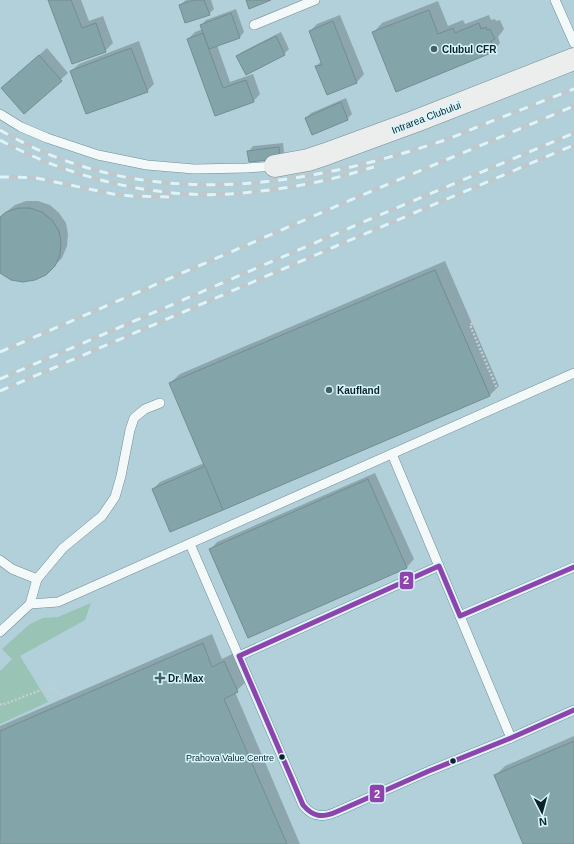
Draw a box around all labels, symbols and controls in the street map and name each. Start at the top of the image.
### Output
marker: Clubul CFR [429,44,439,54]
place label: Clubul CFR [442,44,497,55]
street label: Intrarea Clubului [390,99,462,136]
marker: Kaufland [324,385,334,395]
place label: Kaufland [337,385,380,396]
line badge: 2 [399,571,414,590]
text: 2 [403,574,409,586]
marker: Dr. Max [155,673,165,683]
place label: Dr. Max [168,673,204,684]
marker: Prahova Value Centre [277,752,287,762]
place label: Prahova Value Centre [186,753,274,763]
unlabelled marker [448,756,458,766]
line badge: 2 [369,784,385,803]
text: 2 [374,788,380,800]
north arrow [522,792,562,832]
text: N [538,816,548,828]

